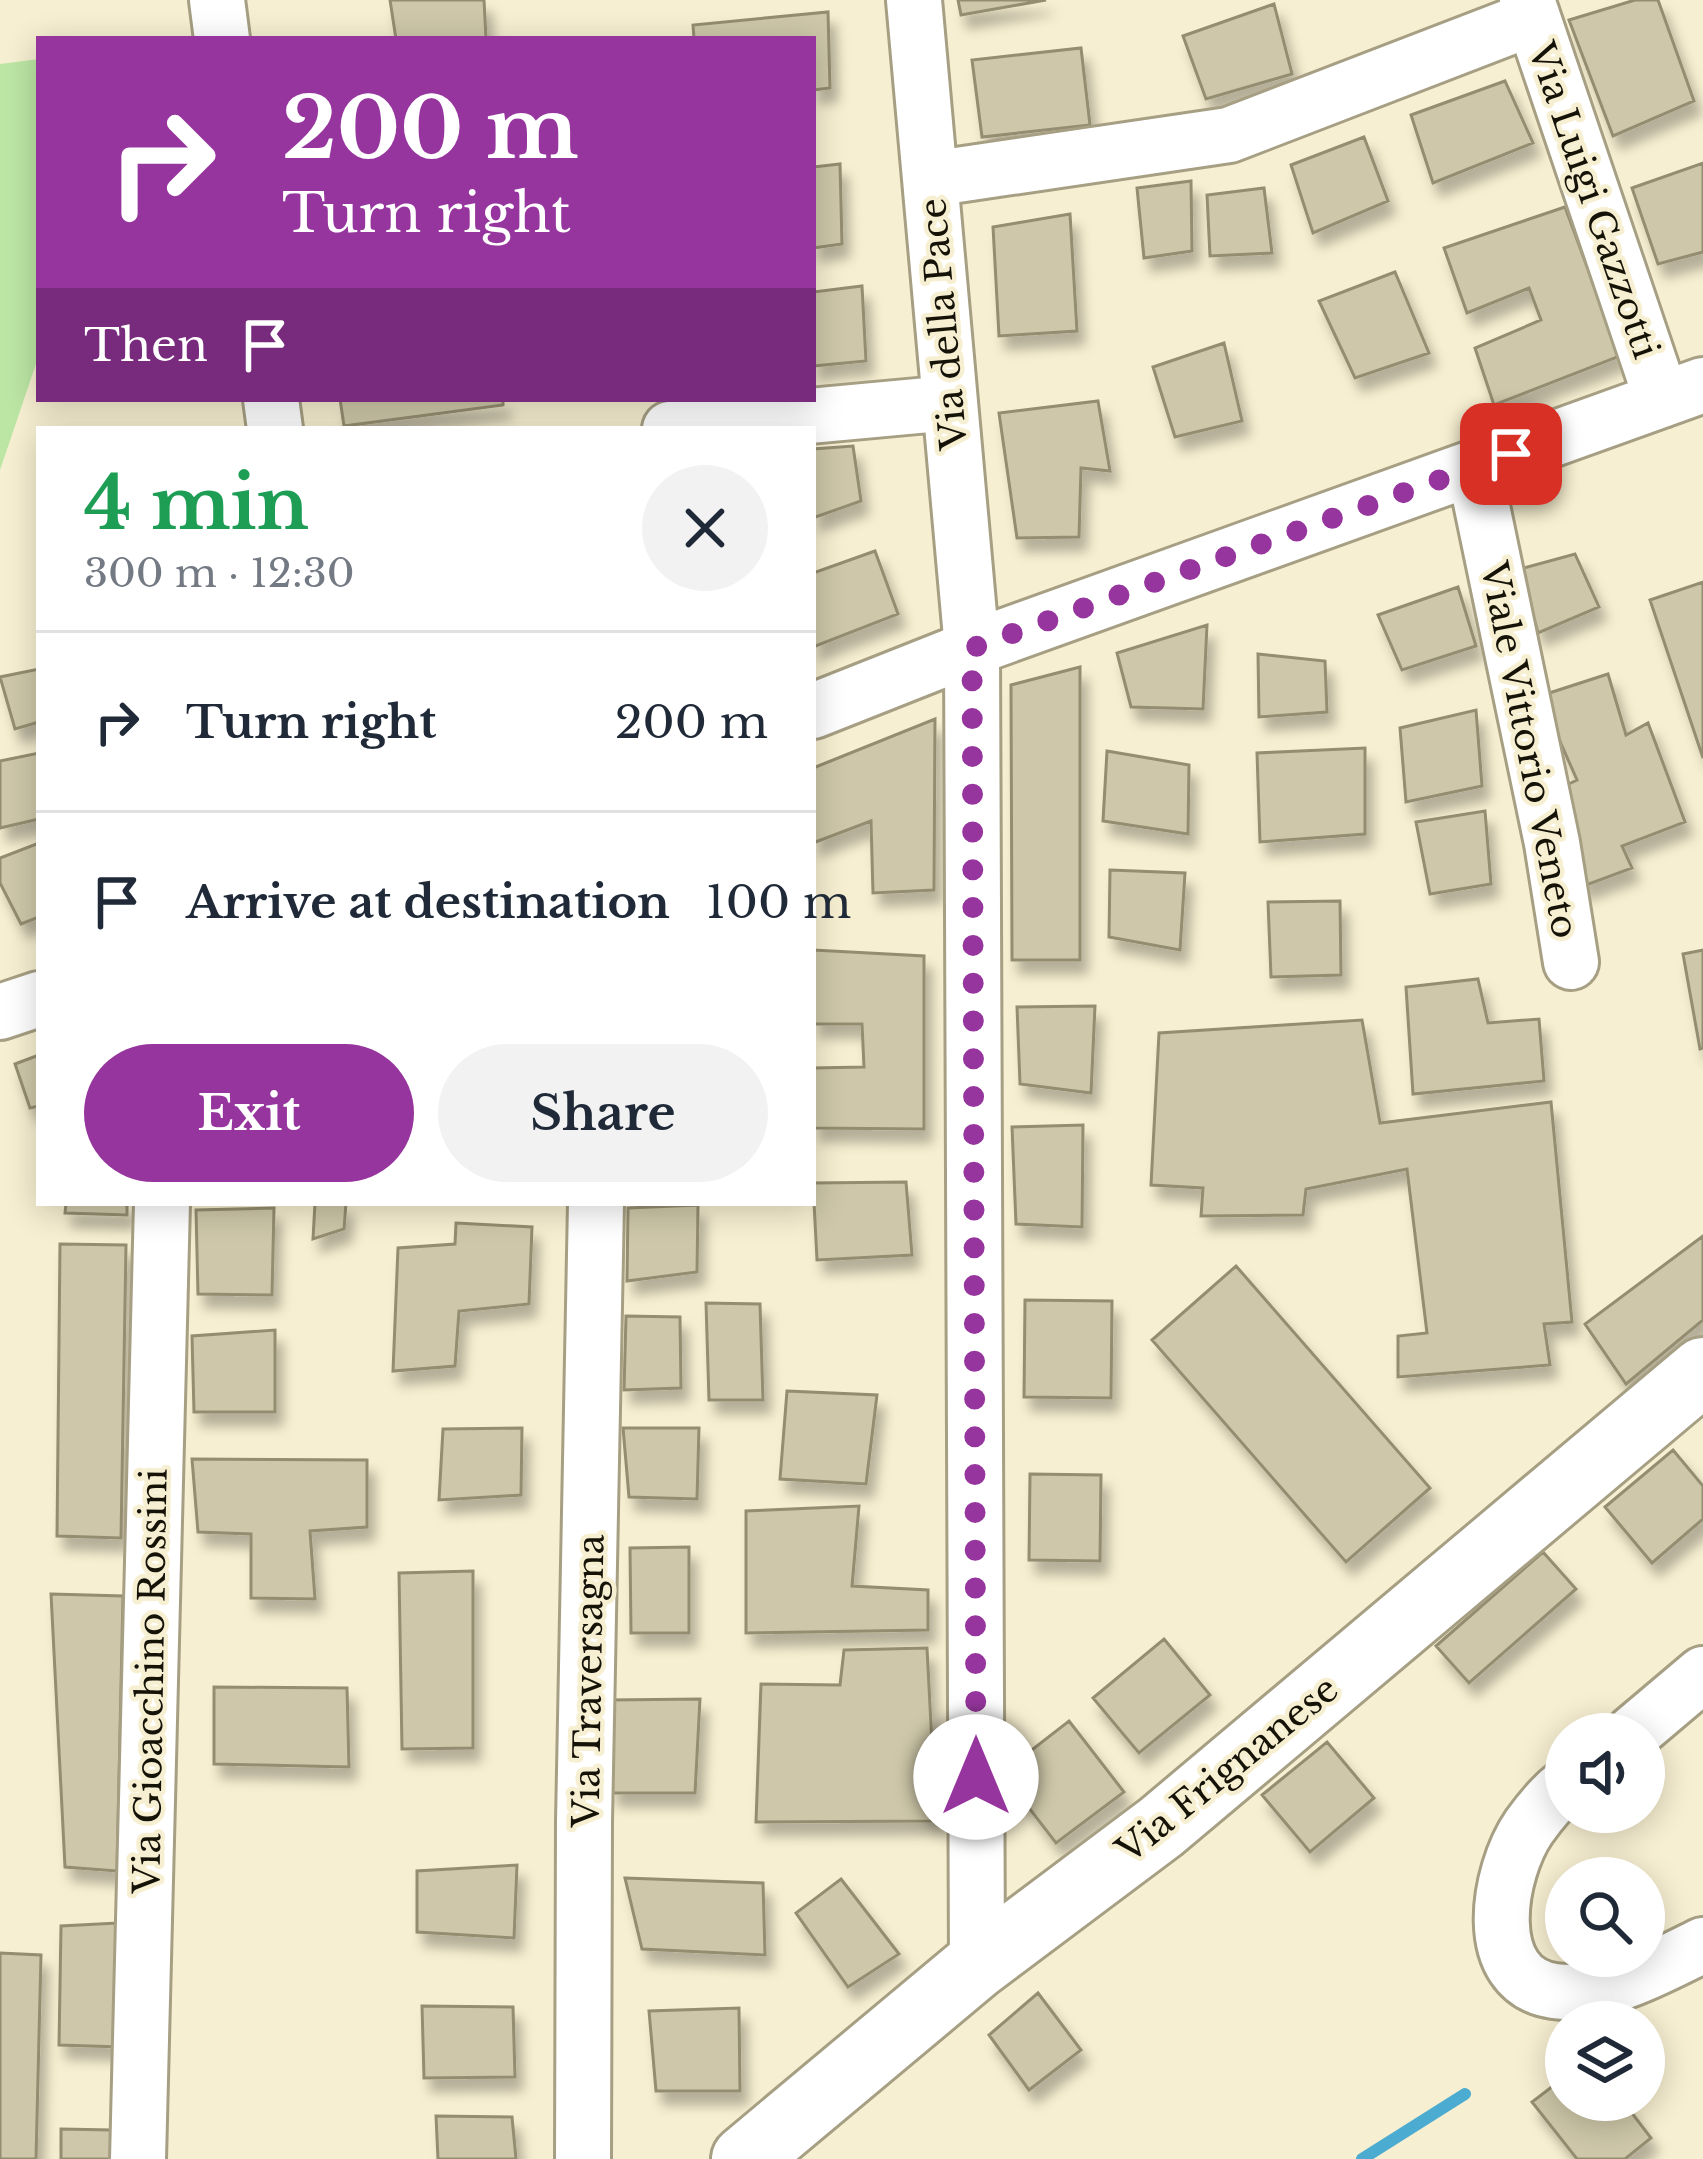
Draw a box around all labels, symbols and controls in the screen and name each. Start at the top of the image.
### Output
street label: Via Luigi Gazzotti [1518,35,1669,364]
text: 200 m [282,77,579,181]
icon: right [84,84,240,240]
text: Turn right [282,180,571,247]
street label: Via della Pace [910,196,977,453]
icon: arrive [232,312,298,378]
text: Then [84,317,208,373]
pin [1460,403,1562,505]
icon: arrive [1478,421,1544,487]
text: 4 min [84,459,309,548]
button: close [642,465,768,591]
text: 300 m · 12:30 [84,549,355,598]
street label: Viale Vittorio Veneto [1471,557,1588,942]
icon: right [84,689,150,755]
text: Turn right [186,694,436,750]
text: 200 m [615,694,768,750]
icon: arrive [84,869,150,935]
text: Arrive at destination [186,874,670,930]
text: 100 m [706,874,851,930]
button: Exit [84,1044,414,1182]
button: Share [438,1044,768,1182]
street label: Via Gioacchino Rossini [124,1468,177,1895]
street label: Via Traversagna [563,1534,614,1829]
street label: Via Frignanese [1107,1666,1347,1873]
map controls [1545,1713,1665,2121]
button: sound [1545,1713,1665,1833]
position arrow [913,1714,1039,1840]
button: search [1545,1857,1665,1977]
button: layers [1545,2001,1665,2121]

